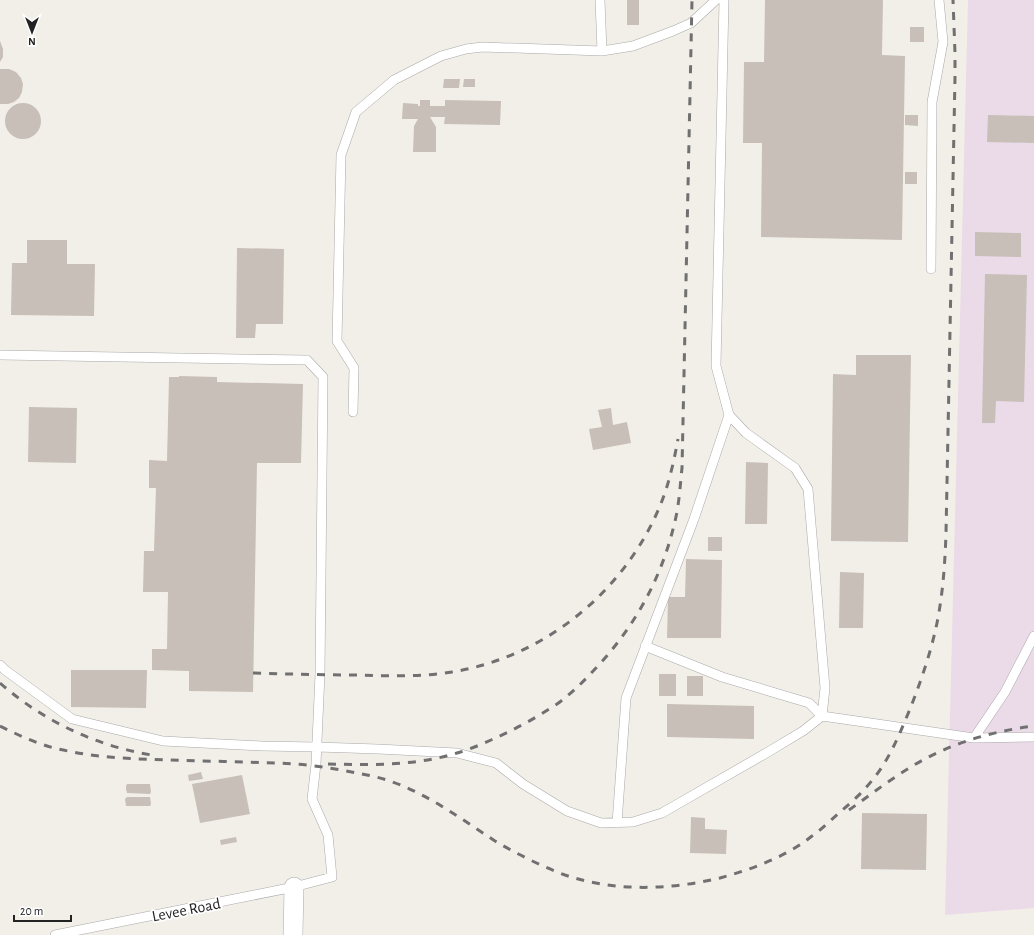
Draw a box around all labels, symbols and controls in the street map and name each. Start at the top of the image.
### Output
north arrow [12,12,52,52]
text: N [28,36,36,47]
street label: Levee Road [151,895,222,924]
scale bar [14,897,71,923]
text: 20 m [20,905,43,917]

